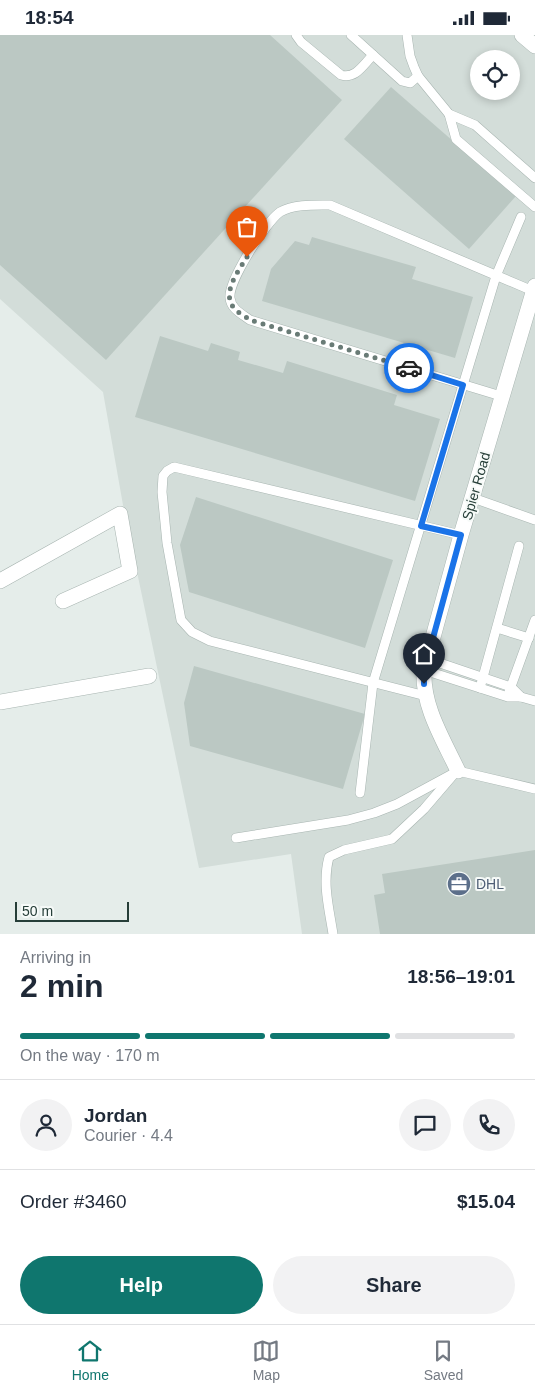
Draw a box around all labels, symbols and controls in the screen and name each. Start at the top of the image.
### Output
text: 18:54 [25,7,74,28]
map controls [470,50,520,100]
button: locate [470,50,520,100]
pin [226,206,268,257]
icon: bag [233,213,261,241]
courier [384,343,434,393]
icon: car [395,354,423,382]
street label: Spier Road [459,450,493,522]
pin [403,633,445,684]
icon: home [410,640,438,668]
office icon: DHL [446,871,472,897]
place label: DHL [476,876,504,892]
scale bar [15,899,129,922]
text: 50 m [22,903,53,919]
text: Arriving in [20,949,91,966]
text: 18:56–19:01 [407,966,515,987]
text: 2 min [20,968,104,1004]
text: On the way · 170 m [20,1047,160,1064]
button: person [20,1099,72,1151]
button: chat [399,1099,451,1151]
button: phone [463,1099,515,1151]
text: Jordan [84,1105,147,1126]
text: Courier · 4.4 [84,1127,173,1144]
text: Order #3460 [20,1191,127,1212]
text: $15.04 [457,1191,515,1212]
button: Help [20,1256,263,1314]
button: Share [273,1256,515,1314]
tab: Home [72,1337,109,1383]
tab: Map [252,1337,280,1383]
tab: Saved [424,1337,463,1383]

